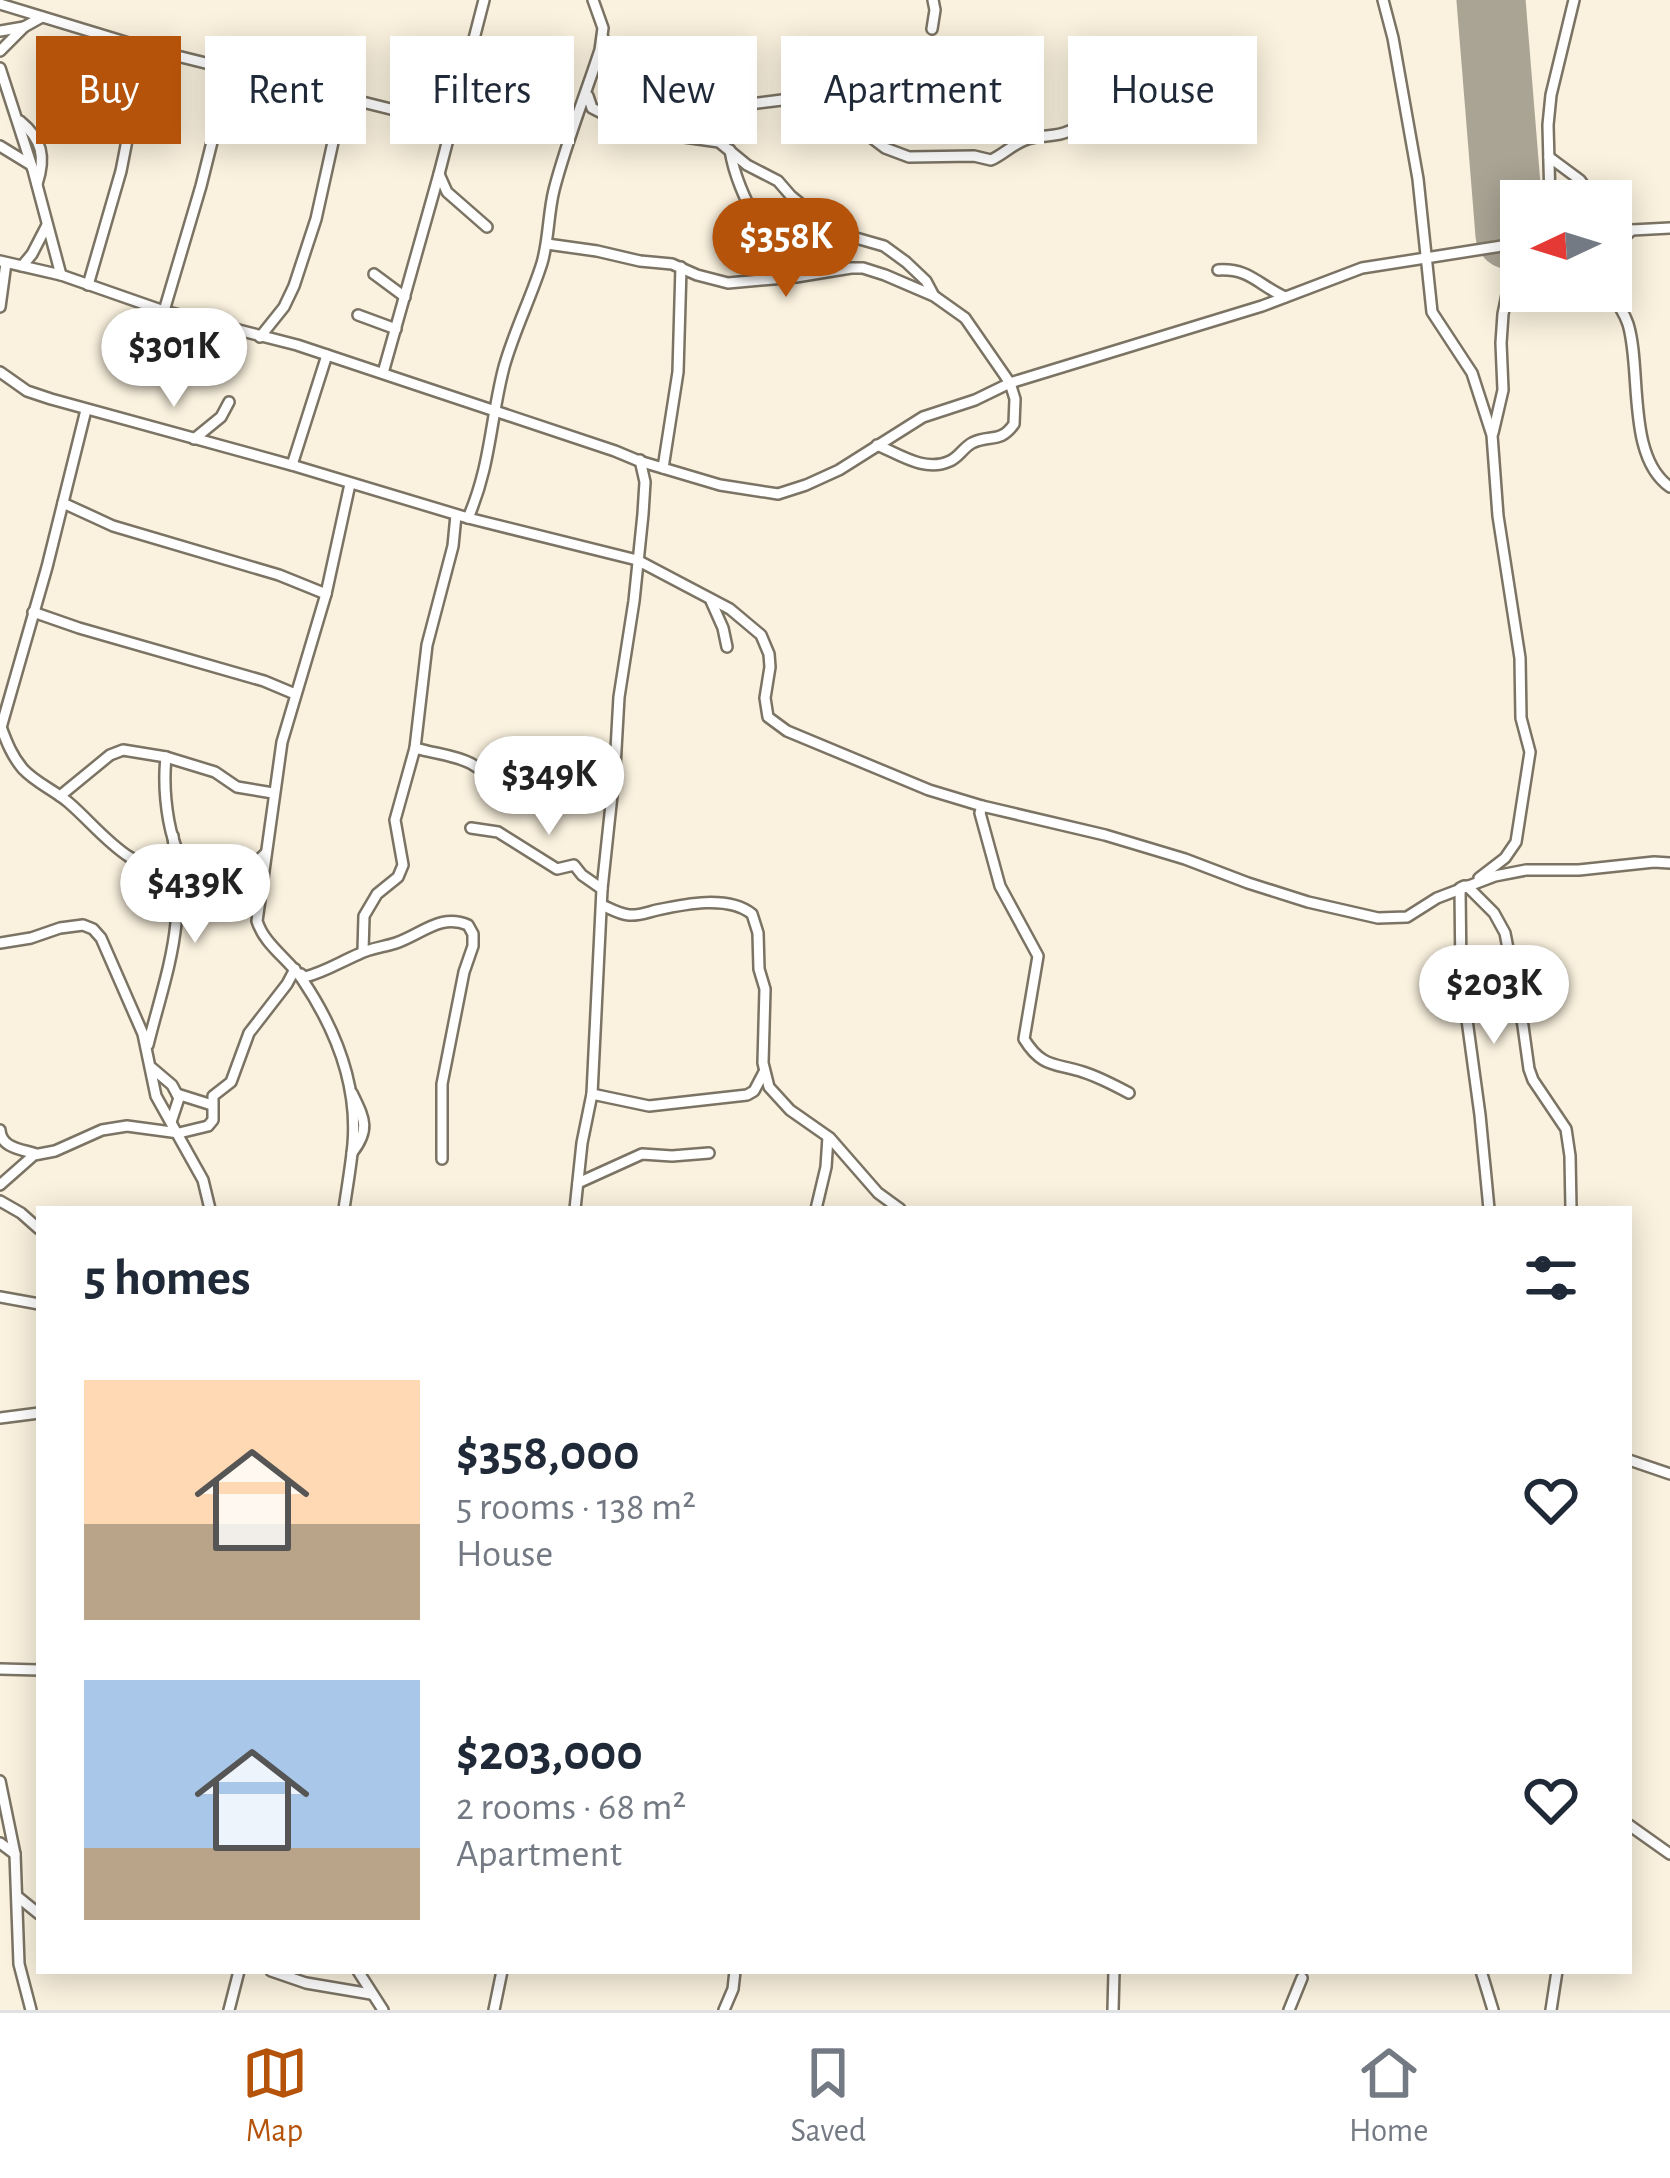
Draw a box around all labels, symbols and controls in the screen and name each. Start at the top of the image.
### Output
chip: Buy [36,36,181,144]
chip: Rent [205,36,366,144]
chip: Filters [390,36,574,144]
chip: New [598,36,757,144]
chip: Apartment [781,36,1044,144]
chip: House [1068,36,1257,144]
north arrow [1500,180,1632,312]
map controls [1500,180,1632,312]
pin: $358K [702,198,870,300]
text: $358K [739,217,833,256]
pin: $301K [90,308,258,410]
text: $301K [128,327,220,366]
pin: $349K [465,736,633,838]
text: $349K [501,755,597,794]
pin: $439K [111,844,279,946]
text: $439K [147,863,243,902]
pin: $203K [1410,945,1578,1047]
text: $203K [1446,964,1542,1003]
icon: filters [1518,1245,1584,1311]
text: 5 homes [84,1253,251,1304]
icon: home [180,1428,324,1572]
text: $358,000 [456,1428,640,1479]
icon: heart [1518,1467,1584,1533]
text: 5 rooms · 138 m² [456,1488,696,1527]
text: House [456,1535,553,1574]
icon: home [180,1728,324,1872]
text: $203,000 [456,1728,643,1779]
icon: heart [1518,1767,1584,1833]
text: 2 rooms · 68 m² [456,1788,686,1827]
text: Apartment [456,1835,622,1874]
tab: Map [242,2040,308,2152]
tab: Saved [791,2040,866,2152]
tab: Home [1349,2040,1428,2152]

